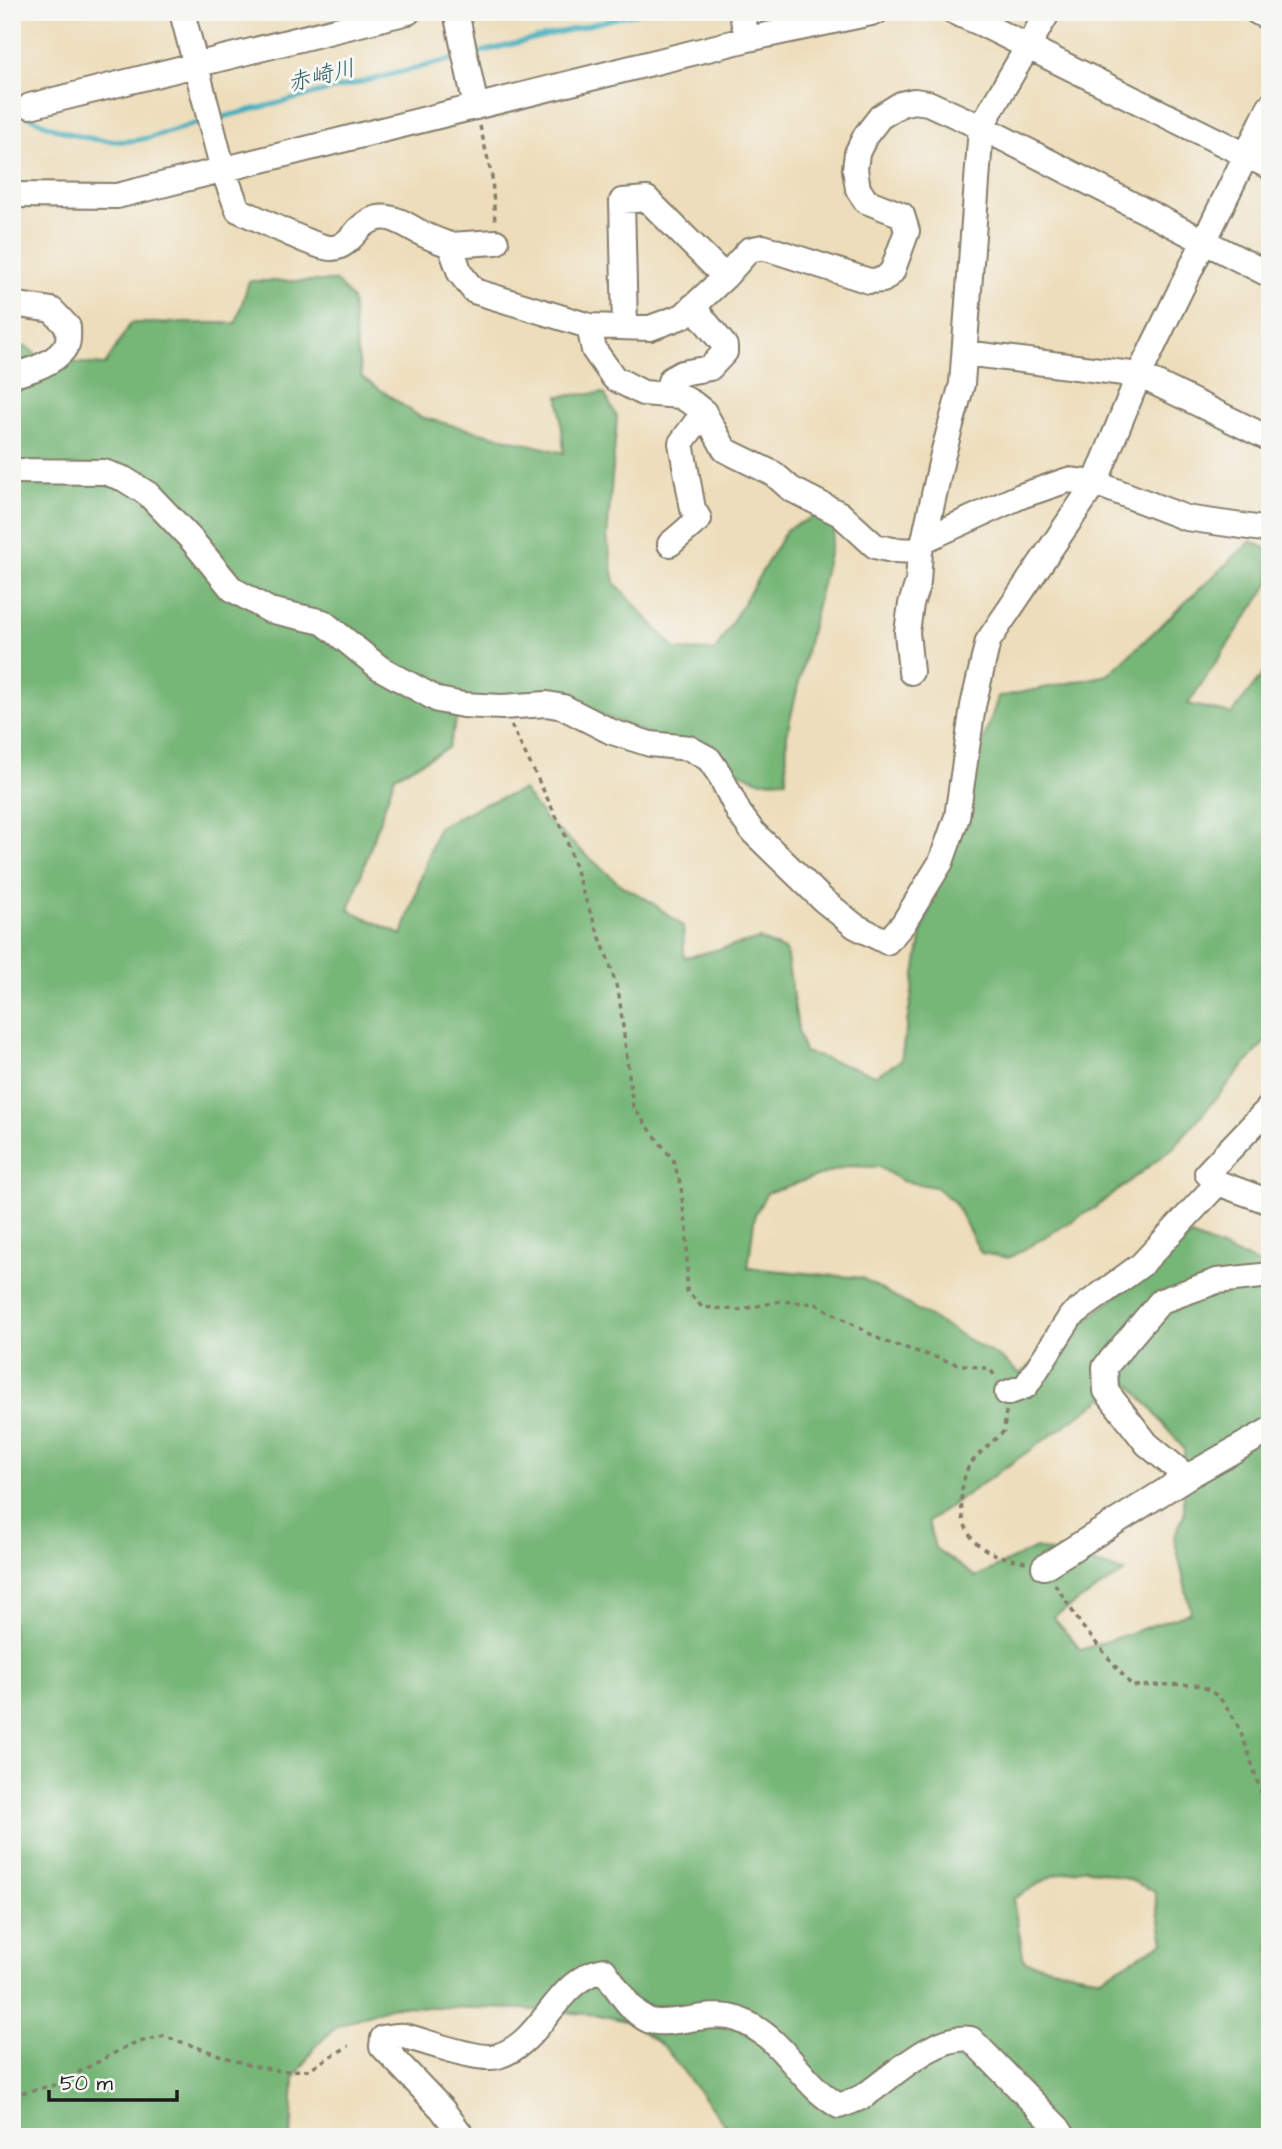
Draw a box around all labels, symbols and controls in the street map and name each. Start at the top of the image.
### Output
water label: 赤崎川 [284,52,359,100]
scale bar [49,2058,177,2102]
text: 50 m [60,2069,114,2098]

